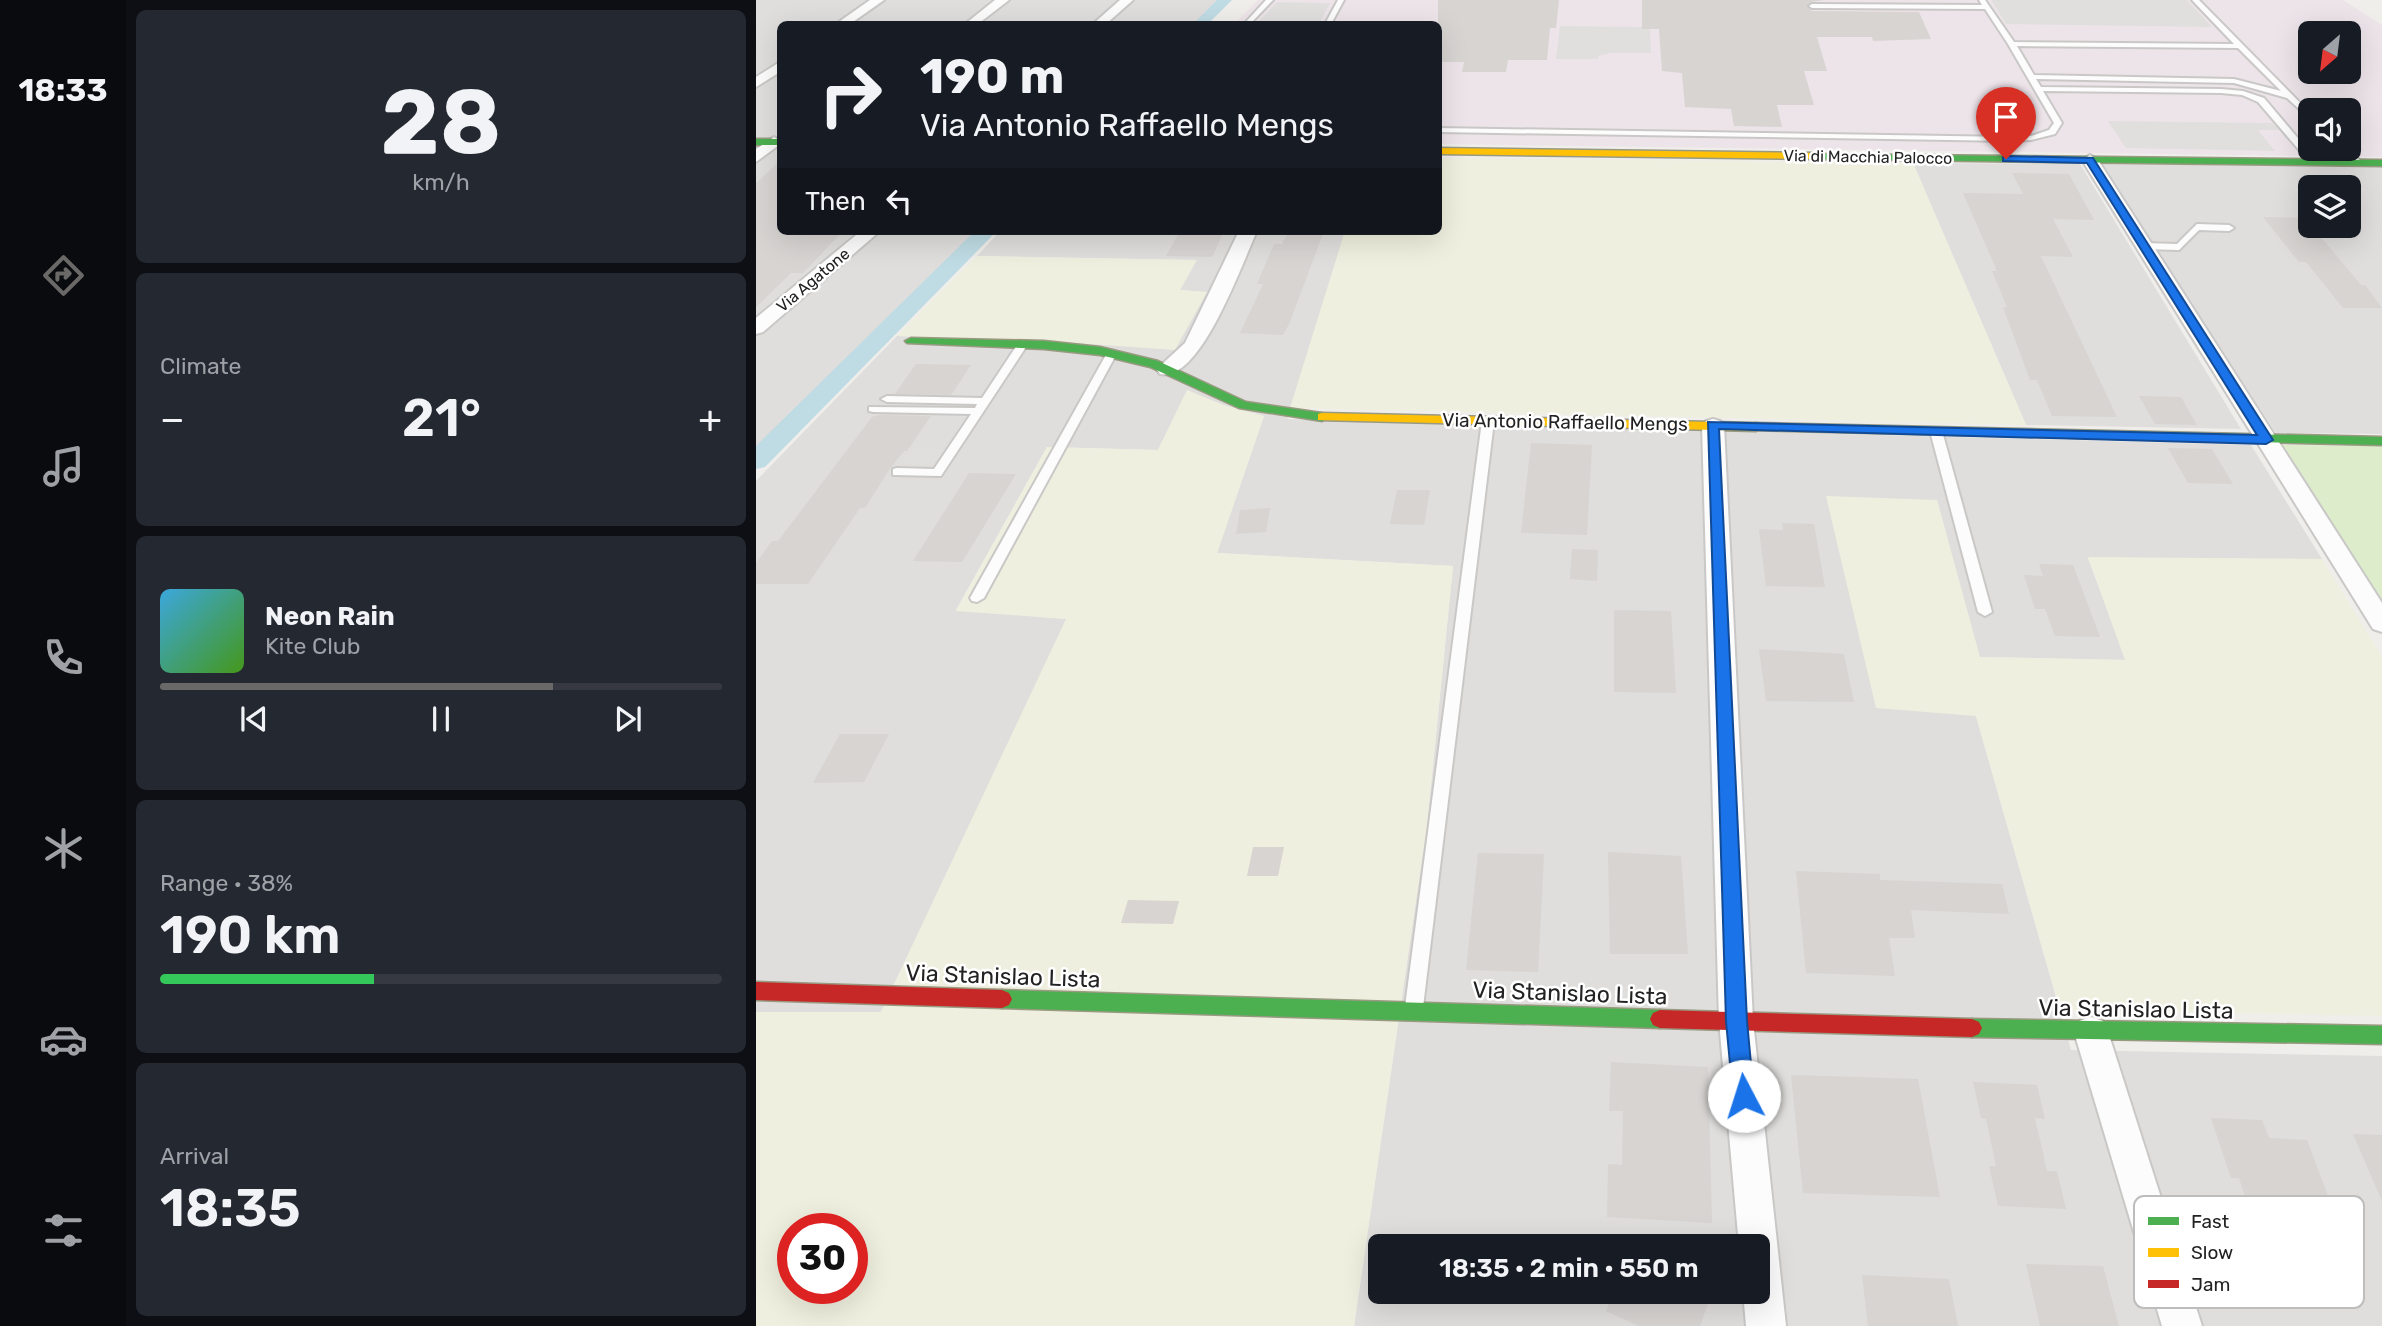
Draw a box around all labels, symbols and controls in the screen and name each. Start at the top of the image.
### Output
north arrow [2298,21,2361,84]
map controls [2298,21,2361,238]
text: 190 m [920,47,1064,105]
icon: right [805,49,896,140]
text: 28 [381,68,501,176]
text: 18:33 [18,71,108,109]
pin [1976,87,2036,159]
icon: arrive [1987,98,2025,136]
button: sound [2298,98,2361,161]
text: Via Antonio Raffaello Mengs [920,106,1334,144]
street label: Via di Macchia Palocco [1783,146,1953,168]
text: km/h [412,168,470,196]
button: layers [2298,175,2361,238]
icon: left [880,182,918,220]
text: Then [805,186,866,217]
street label: Via Agatone [773,244,853,316]
icon: directions [39,251,88,300]
text: Climate [160,352,241,380]
text: 21° [402,387,481,449]
text: − [160,396,185,442]
text: + [698,396,722,442]
street label: Via Antonio Raffaello Mengs [1442,408,1688,436]
icon: music [39,442,88,491]
text: Neon Rain [265,601,395,632]
text: Kite Club [265,632,360,660]
icon: phone [39,633,88,682]
icon: previous [235,700,273,738]
icon: pause [422,700,460,738]
icon: next [609,700,647,738]
icon: climate [39,824,88,873]
text: Range · 38% [160,869,293,897]
text: 190 km [160,904,341,966]
street label: Via Stanislao Lista [905,959,1101,993]
street label: Via Stanislao Lista [1472,976,1668,1010]
street label: Via Stanislao Lista [2038,993,2234,1025]
icon: car [39,1015,88,1064]
position arrow [1707,1059,1781,1133]
text: Arrival [160,1142,229,1170]
text: 18:35 [160,1177,301,1239]
legend [2134,1196,2364,1308]
icon: filters [39,1206,88,1255]
text: Fast [2191,1210,2230,1233]
speed limit sign: 30 [777,1213,868,1304]
text: Slow [2191,1241,2233,1264]
text: 18:35 · 2 min · 550 m [1439,1253,1699,1284]
text: Jam [2191,1273,2230,1296]

